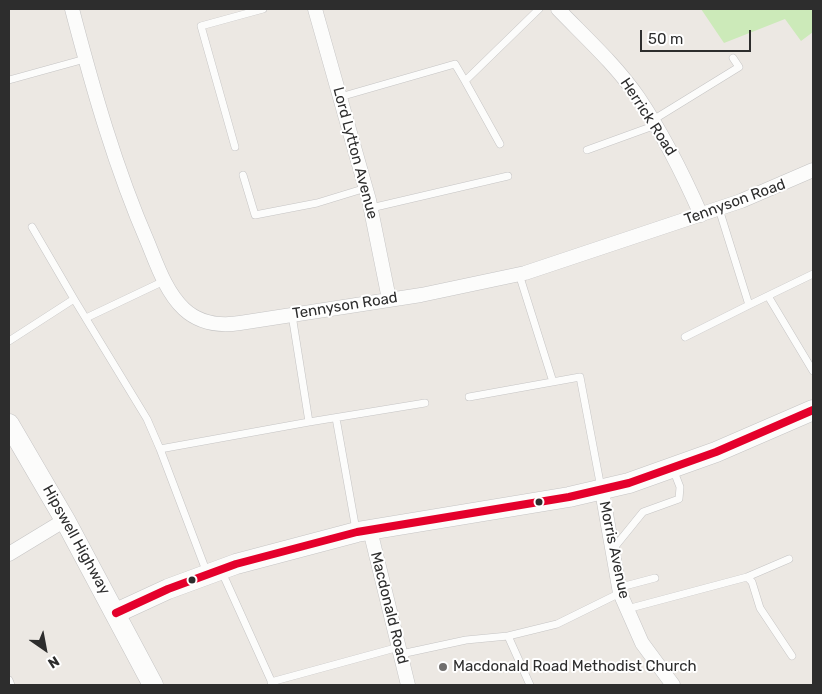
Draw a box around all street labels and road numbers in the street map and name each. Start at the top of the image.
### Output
street label: Herrick Road [616,75,680,159]
street label: Lord Lytton Avenue [329,85,381,221]
street label: Tennyson Road [682,175,788,229]
street label: Tennyson Road [291,289,399,323]
street label: Hipswell Highway [38,482,114,598]
street label: Morris Avenue [595,500,633,600]
street label: Macdonald Road [366,550,412,666]

